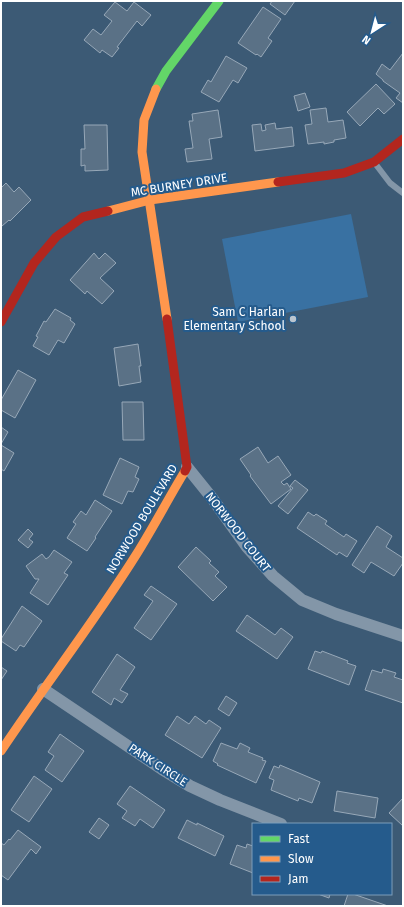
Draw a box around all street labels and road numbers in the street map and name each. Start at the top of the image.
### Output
street label: MC BURNEY DRIVE [130,170,228,200]
street label: NORWOOD BOULEVARD [104,461,180,576]
street label: NORWOOD COURT [203,489,274,575]
street label: PARK CIRCLE [126,741,190,789]

